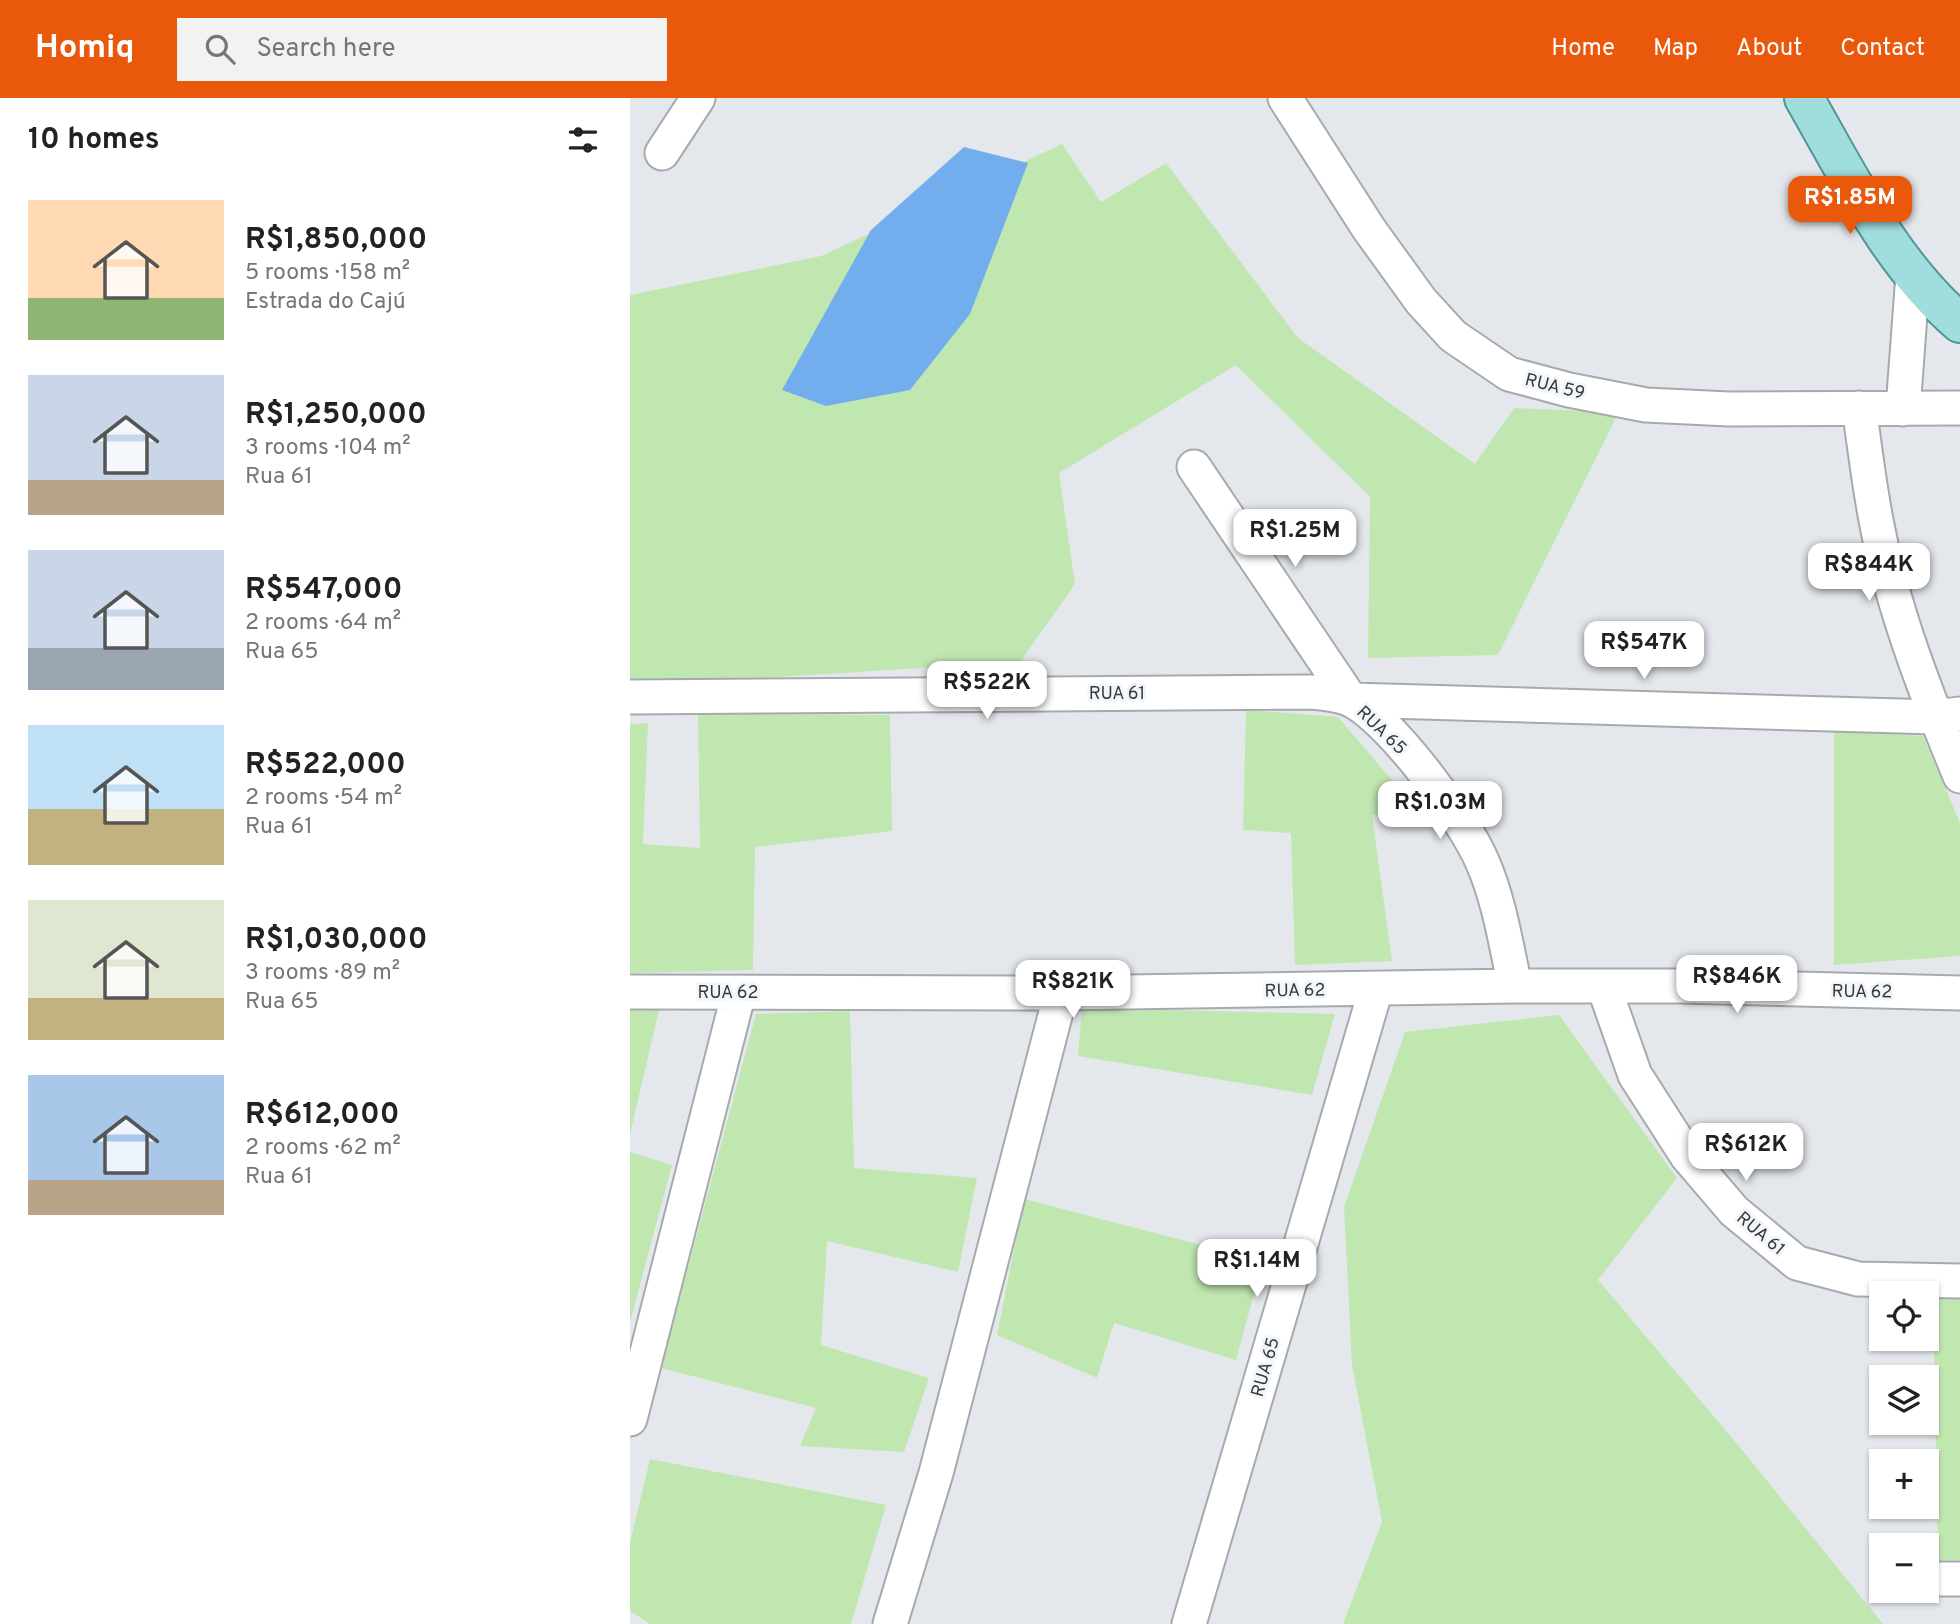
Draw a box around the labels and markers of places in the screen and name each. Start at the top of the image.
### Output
pin: R$1.85M [1785,176,1915,236]
pin: R$1.25M [1230,510,1360,569]
pin: R$844K [1812,544,1926,603]
pin: R$547K [1587,622,1701,681]
pin: R$522K [930,662,1044,721]
pin: R$1.03M [1375,782,1505,841]
pin: R$846K [1680,956,1794,1015]
pin: R$821K [1016,960,1130,1020]
pin: R$612K [1689,1124,1803,1183]
pin: R$1.14M [1192,1240,1322,1299]

